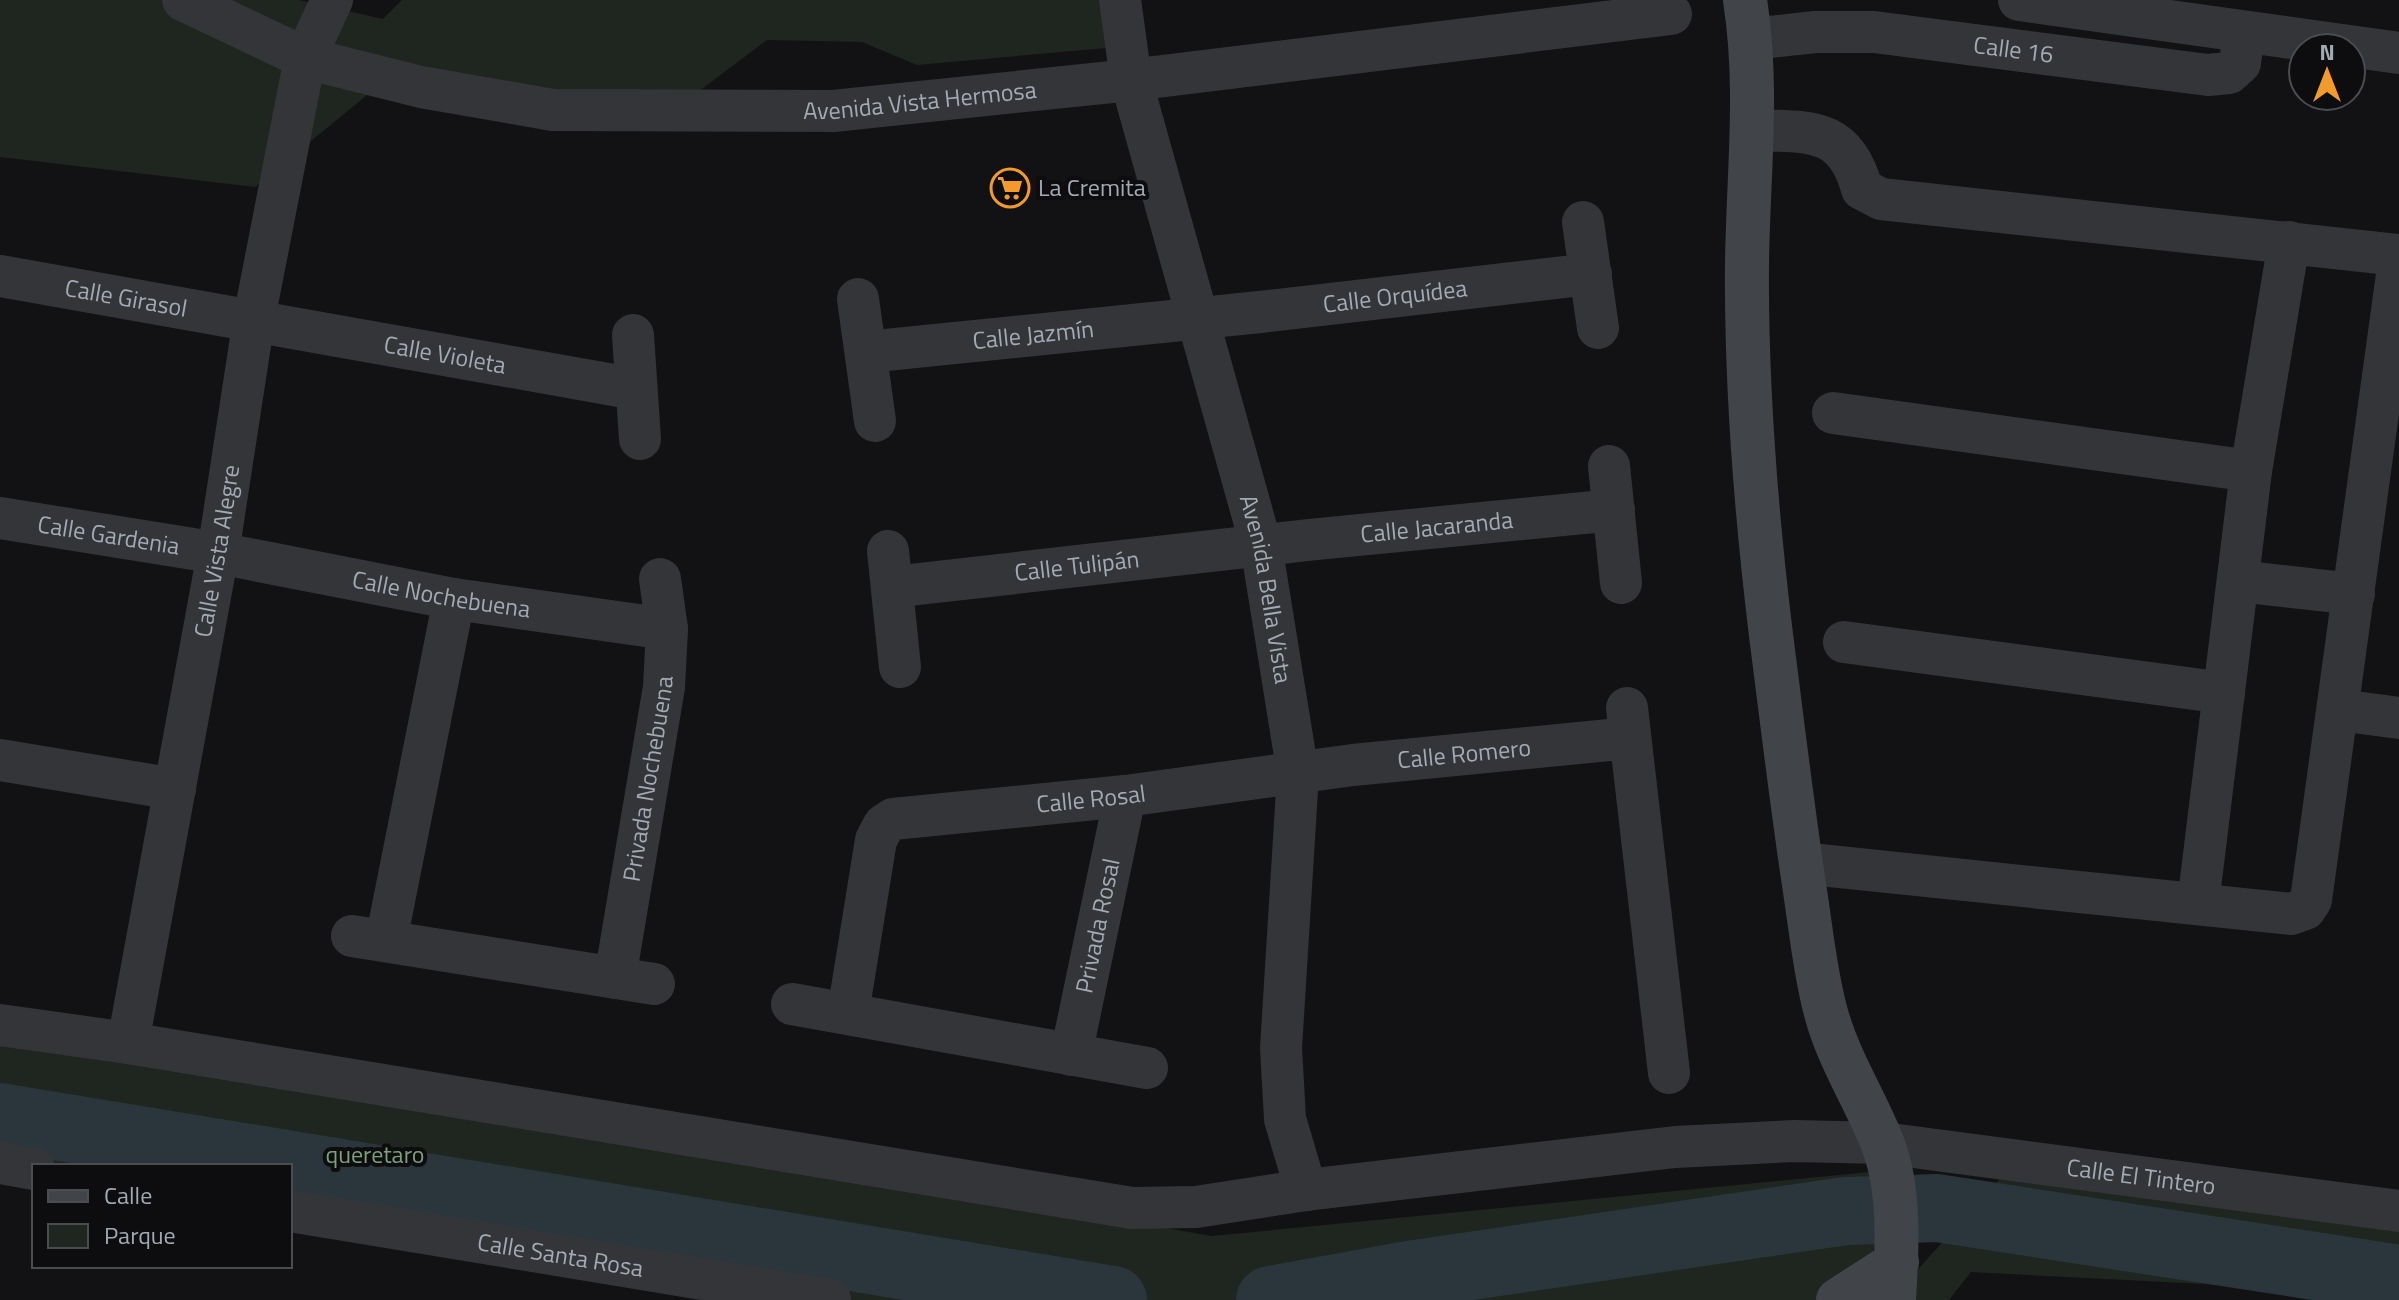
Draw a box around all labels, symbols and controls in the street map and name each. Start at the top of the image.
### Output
street label: Calle 16 [1971,26,2056,72]
north arrow [2287,32,2367,112]
text: N [2319,35,2335,69]
street label: Avenida Vista Hermosa [803,71,1038,128]
supermarket icon: La Cremita [989,167,1031,209]
place label: La Cremita [1038,169,1146,205]
street label: Calle Girasol [62,269,190,326]
street label: Calle Orquídea [1321,269,1469,322]
street label: Calle Jazmín [971,310,1095,358]
street label: Calle Violeta [381,326,509,383]
street label: Calle Vista Alegre [184,462,248,640]
street label: Avenida Bella Vista [1231,490,1302,686]
street label: Calle Jacaranda [1359,501,1515,552]
street label: Calle Gardenia [35,505,182,564]
street label: Calle Tulipán [1012,540,1141,590]
street label: Calle Nochebuena [349,561,533,627]
street label: Privada Nochebuena [613,675,682,884]
street label: Calle Romero [1396,729,1532,778]
street label: Calle Rosal [1035,774,1148,822]
street label: Privada Rosal [1065,855,1129,996]
park label: queretaro [326,1136,424,1172]
street label: Calle El Tintero [2065,1148,2218,1204]
legend [32,1164,292,1268]
text: Calle [104,1177,152,1213]
text: Parque [104,1217,176,1253]
street label: Calle Santa Rosa [475,1223,646,1286]

